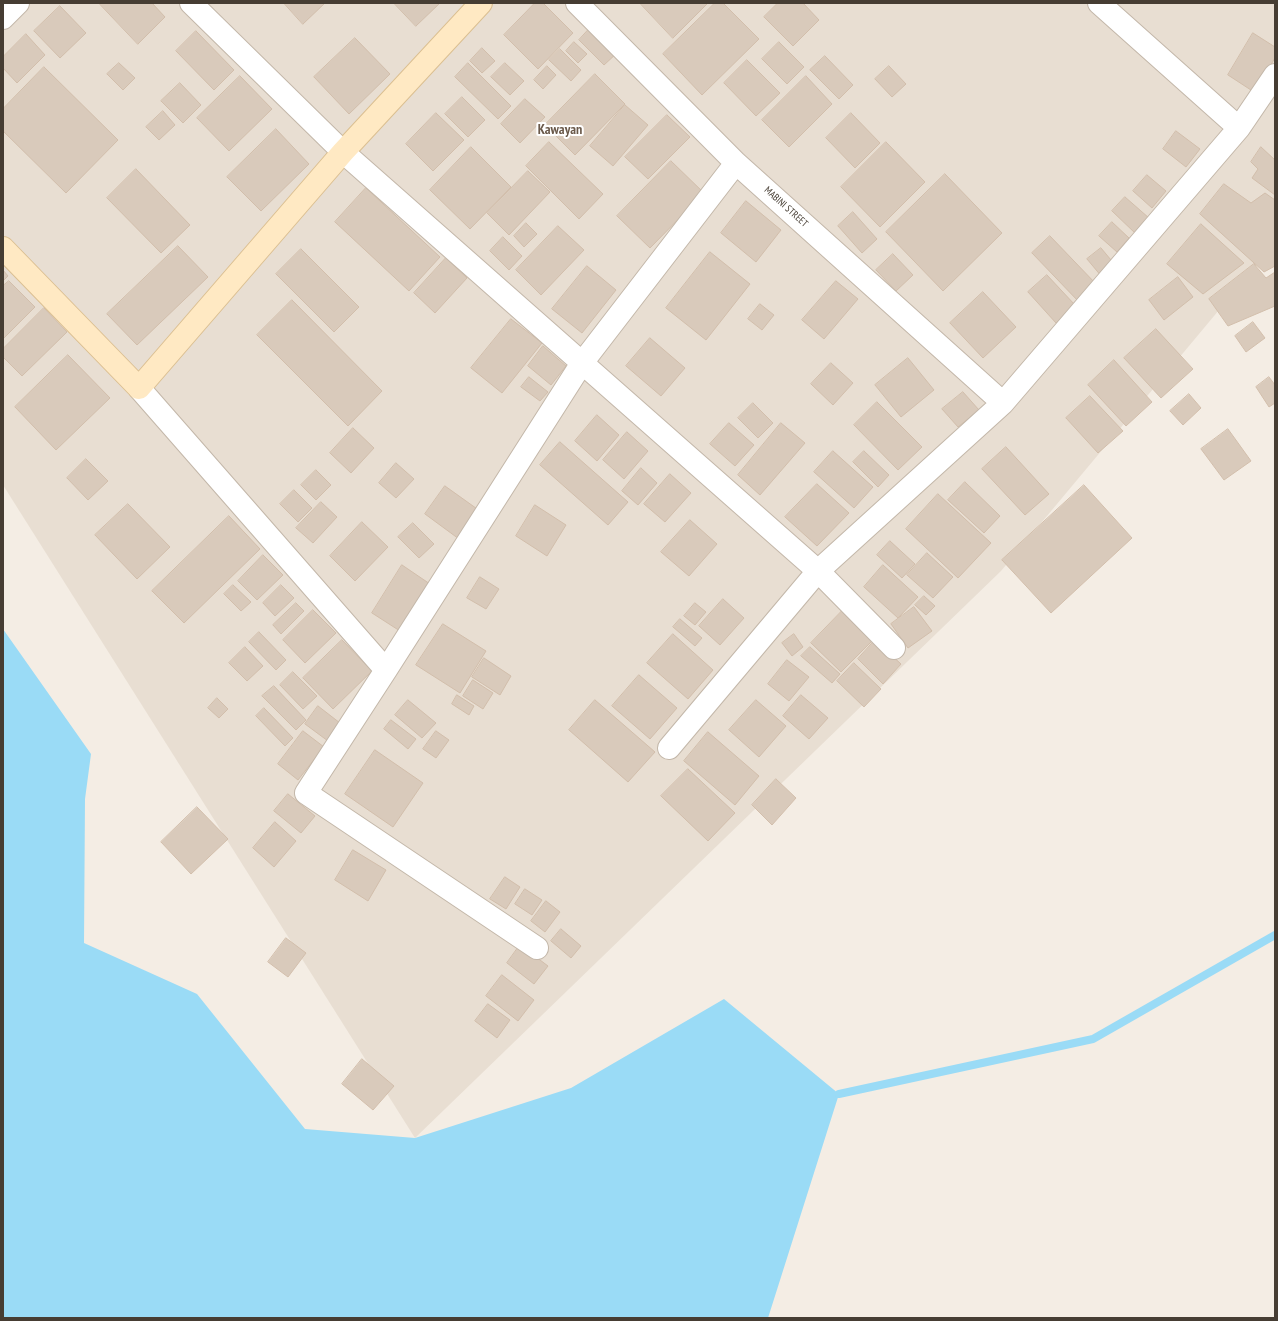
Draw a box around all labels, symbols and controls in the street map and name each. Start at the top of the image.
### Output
district label: Kawayan [538,122,582,138]
street label: MABINI STREET [762,184,810,230]

